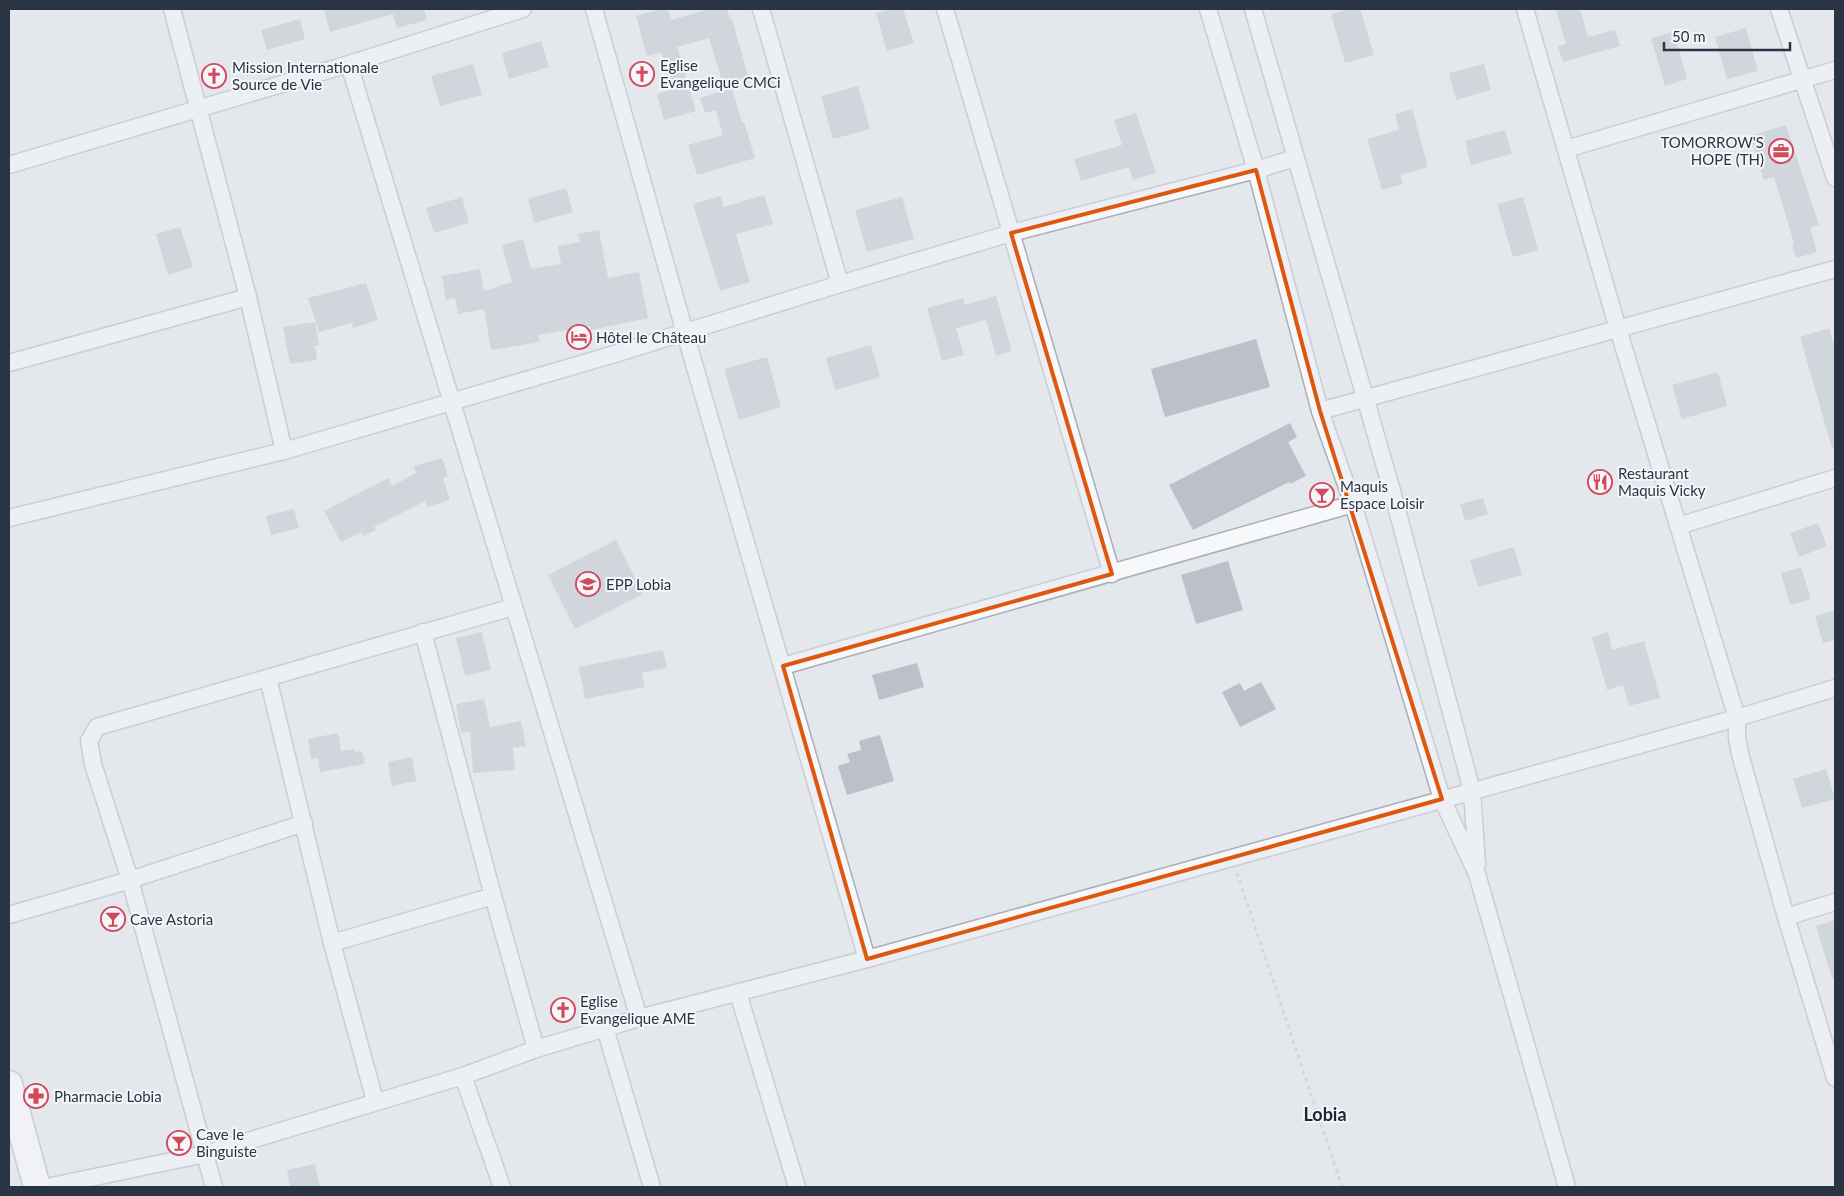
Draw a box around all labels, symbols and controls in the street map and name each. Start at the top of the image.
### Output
scale bar [1664,20,1790,52]
text: 50 m [1672,27,1706,45]
place label: Eglise Evangelique CMCi [660,56,781,91]
place label: Mission Internationale Source de Vie [232,58,379,93]
church icon: Eglise Evangelique CMCi [629,61,655,87]
church icon: Mission Internationale Source de Vie [201,63,227,89]
place label: TOMORROW'S HOPE (TH) [1660,133,1764,168]
office icon: TOMORROW'S HOPE (TH) [1768,138,1794,164]
hotel icon: Hôtel le Château [566,324,592,350]
place label: Hôtel le Château [596,328,706,346]
place label: Restaurant Maquis Vicky [1618,464,1706,499]
restaurant icon: Restaurant Maquis Vicky [1587,469,1613,495]
place label: Maquis Espace Loisir [1340,477,1425,512]
bar icon: Maquis Espace Loisir [1309,482,1335,508]
school or university icon: EPP Lobia [575,571,601,597]
place label: EPP Lobia [606,575,671,593]
bar icon: Cave Astoria [100,906,126,932]
place label: Cave Astoria [130,910,213,928]
place label: Eglise Evangelique AME [580,992,695,1027]
church icon: Eglise Evangelique AME [550,997,576,1023]
pharmacy icon: Pharmacie Lobia [23,1083,49,1109]
place label: Pharmacie Lobia [54,1087,162,1105]
district label: Lobia [1303,1103,1347,1125]
place label: Cave le Binguiste [196,1125,257,1160]
bar icon: Cave le Binguiste [166,1130,192,1156]

